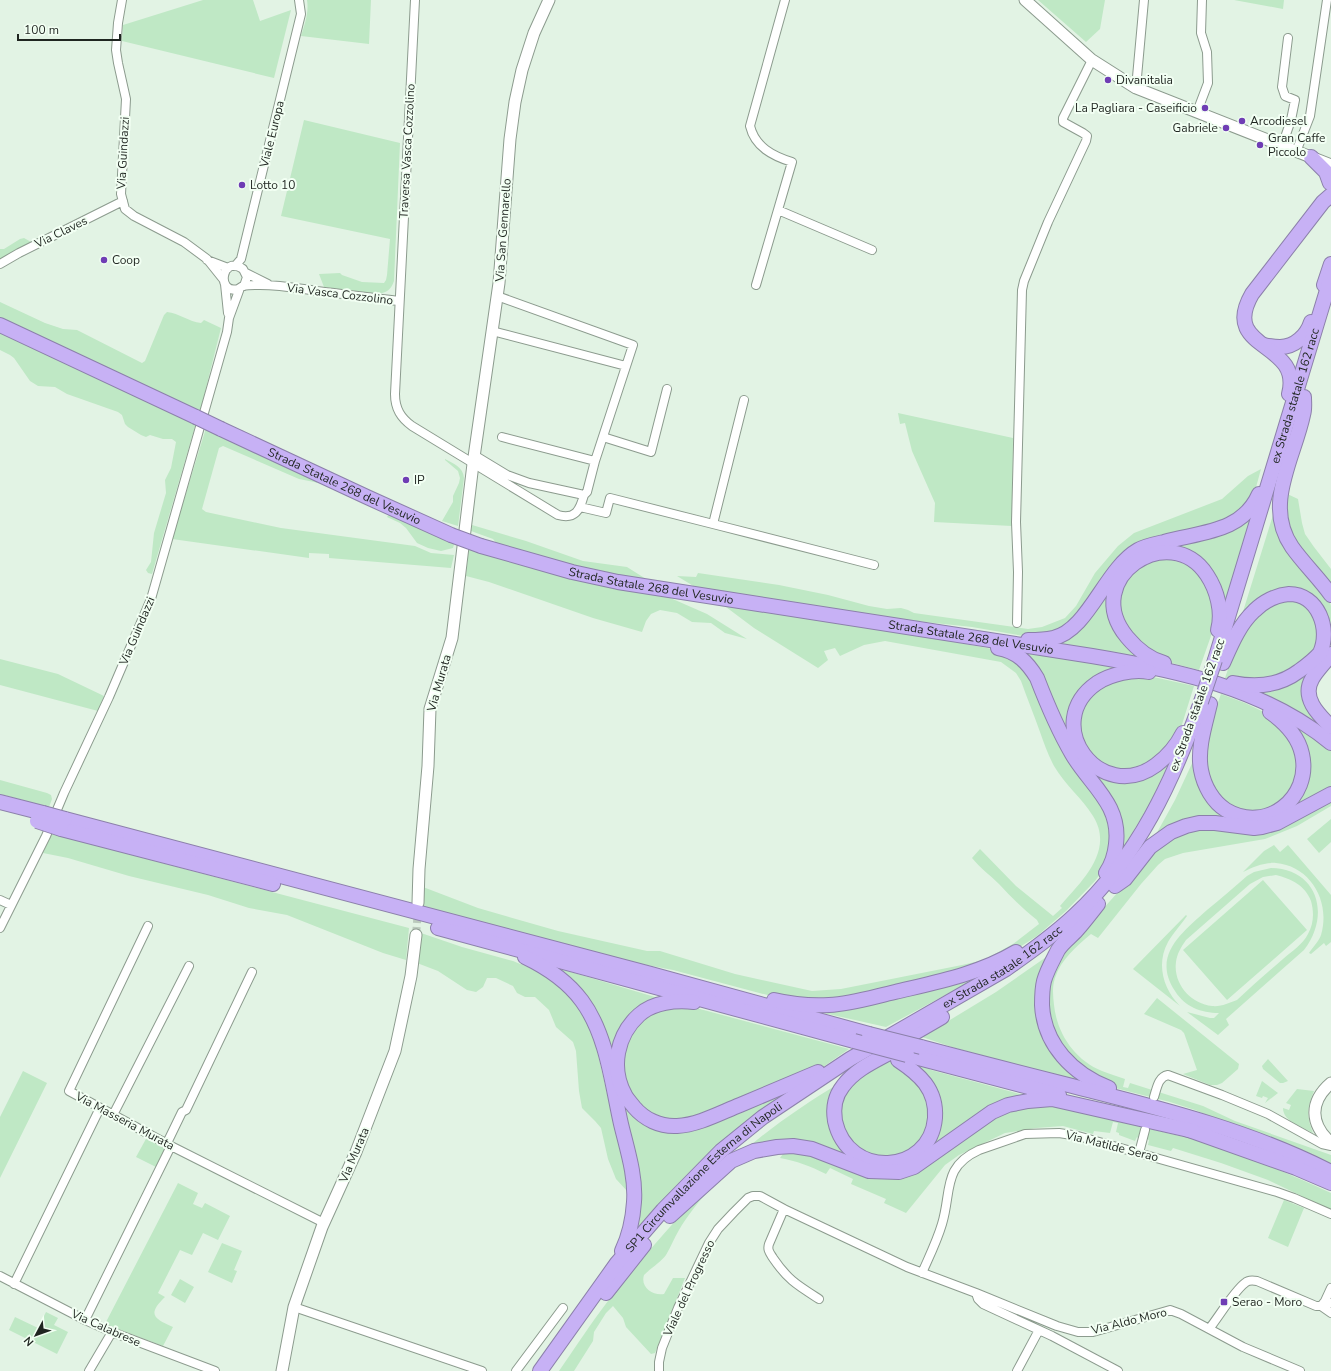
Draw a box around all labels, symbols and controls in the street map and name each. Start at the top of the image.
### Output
scale bar [18,16,120,42]
text: 100 m [24,22,59,38]
place label: Divanitalia [1116,72,1173,88]
marker: Divanitalia [1103,75,1113,85]
street label: Traversa Vasca Cozzolino [395,83,419,219]
street label: Viale Europa [256,99,288,170]
place label: La Pagliara - Caseificio [1075,100,1197,116]
marker: La Pagliara - Caseificio [1200,103,1210,113]
place label: Arcodiesel [1250,113,1307,129]
street label: Via Guindazzi [113,116,133,191]
marker: Arcodiesel [1237,116,1247,126]
place label: Gabriele [1173,120,1218,136]
marker: Gabriele [1221,123,1231,133]
place label: Gran Caffe Piccolo [1268,130,1325,160]
marker: Gran Caffe Piccolo [1255,140,1265,150]
place label: Lotto 10 [250,177,295,193]
street label: Via San Gennarello [491,177,515,283]
marker: Lotto 10 [237,180,247,190]
street label: Via Claves [31,212,90,252]
place label: Coop [112,252,140,268]
marker: Coop [99,255,109,265]
street label: Via Vasca Cozzolino [285,279,394,308]
street label: ex Strada statale 162 racc [1267,326,1323,465]
street label: Strada Statale 268 del Vesuvio [265,444,424,529]
place label: IP [414,472,425,488]
marker: IP [401,475,411,485]
street label: Strada Statale 268 del Vesuvio [567,564,735,608]
street label: Via Guindazzi [115,594,159,669]
street label: Strada Statale 268 del Vesuvio [887,616,1055,658]
street label: ex Strada statale 162 racc [1165,636,1229,774]
street label: Via Murata [423,653,455,714]
street label: ex Strada statale 162 racc [939,922,1066,1012]
street label: Via Masseria Murata [72,1088,177,1154]
street label: SP1 Circumvallazione Esterna di Napoli [622,1098,785,1256]
street label: Via Murata [335,1125,373,1186]
street label: Via Matilde Serao [1063,1126,1160,1165]
street label: Viale del Progresso [659,1237,718,1340]
place label: Serao - Moro [1232,1294,1302,1310]
marker: Serao - Moro [1219,1297,1229,1307]
street label: Via Aldo Moro [1089,1304,1169,1338]
street label: Via Calabrese [68,1305,143,1350]
north arrow [16,1315,56,1355]
text: N [20,1333,37,1349]

